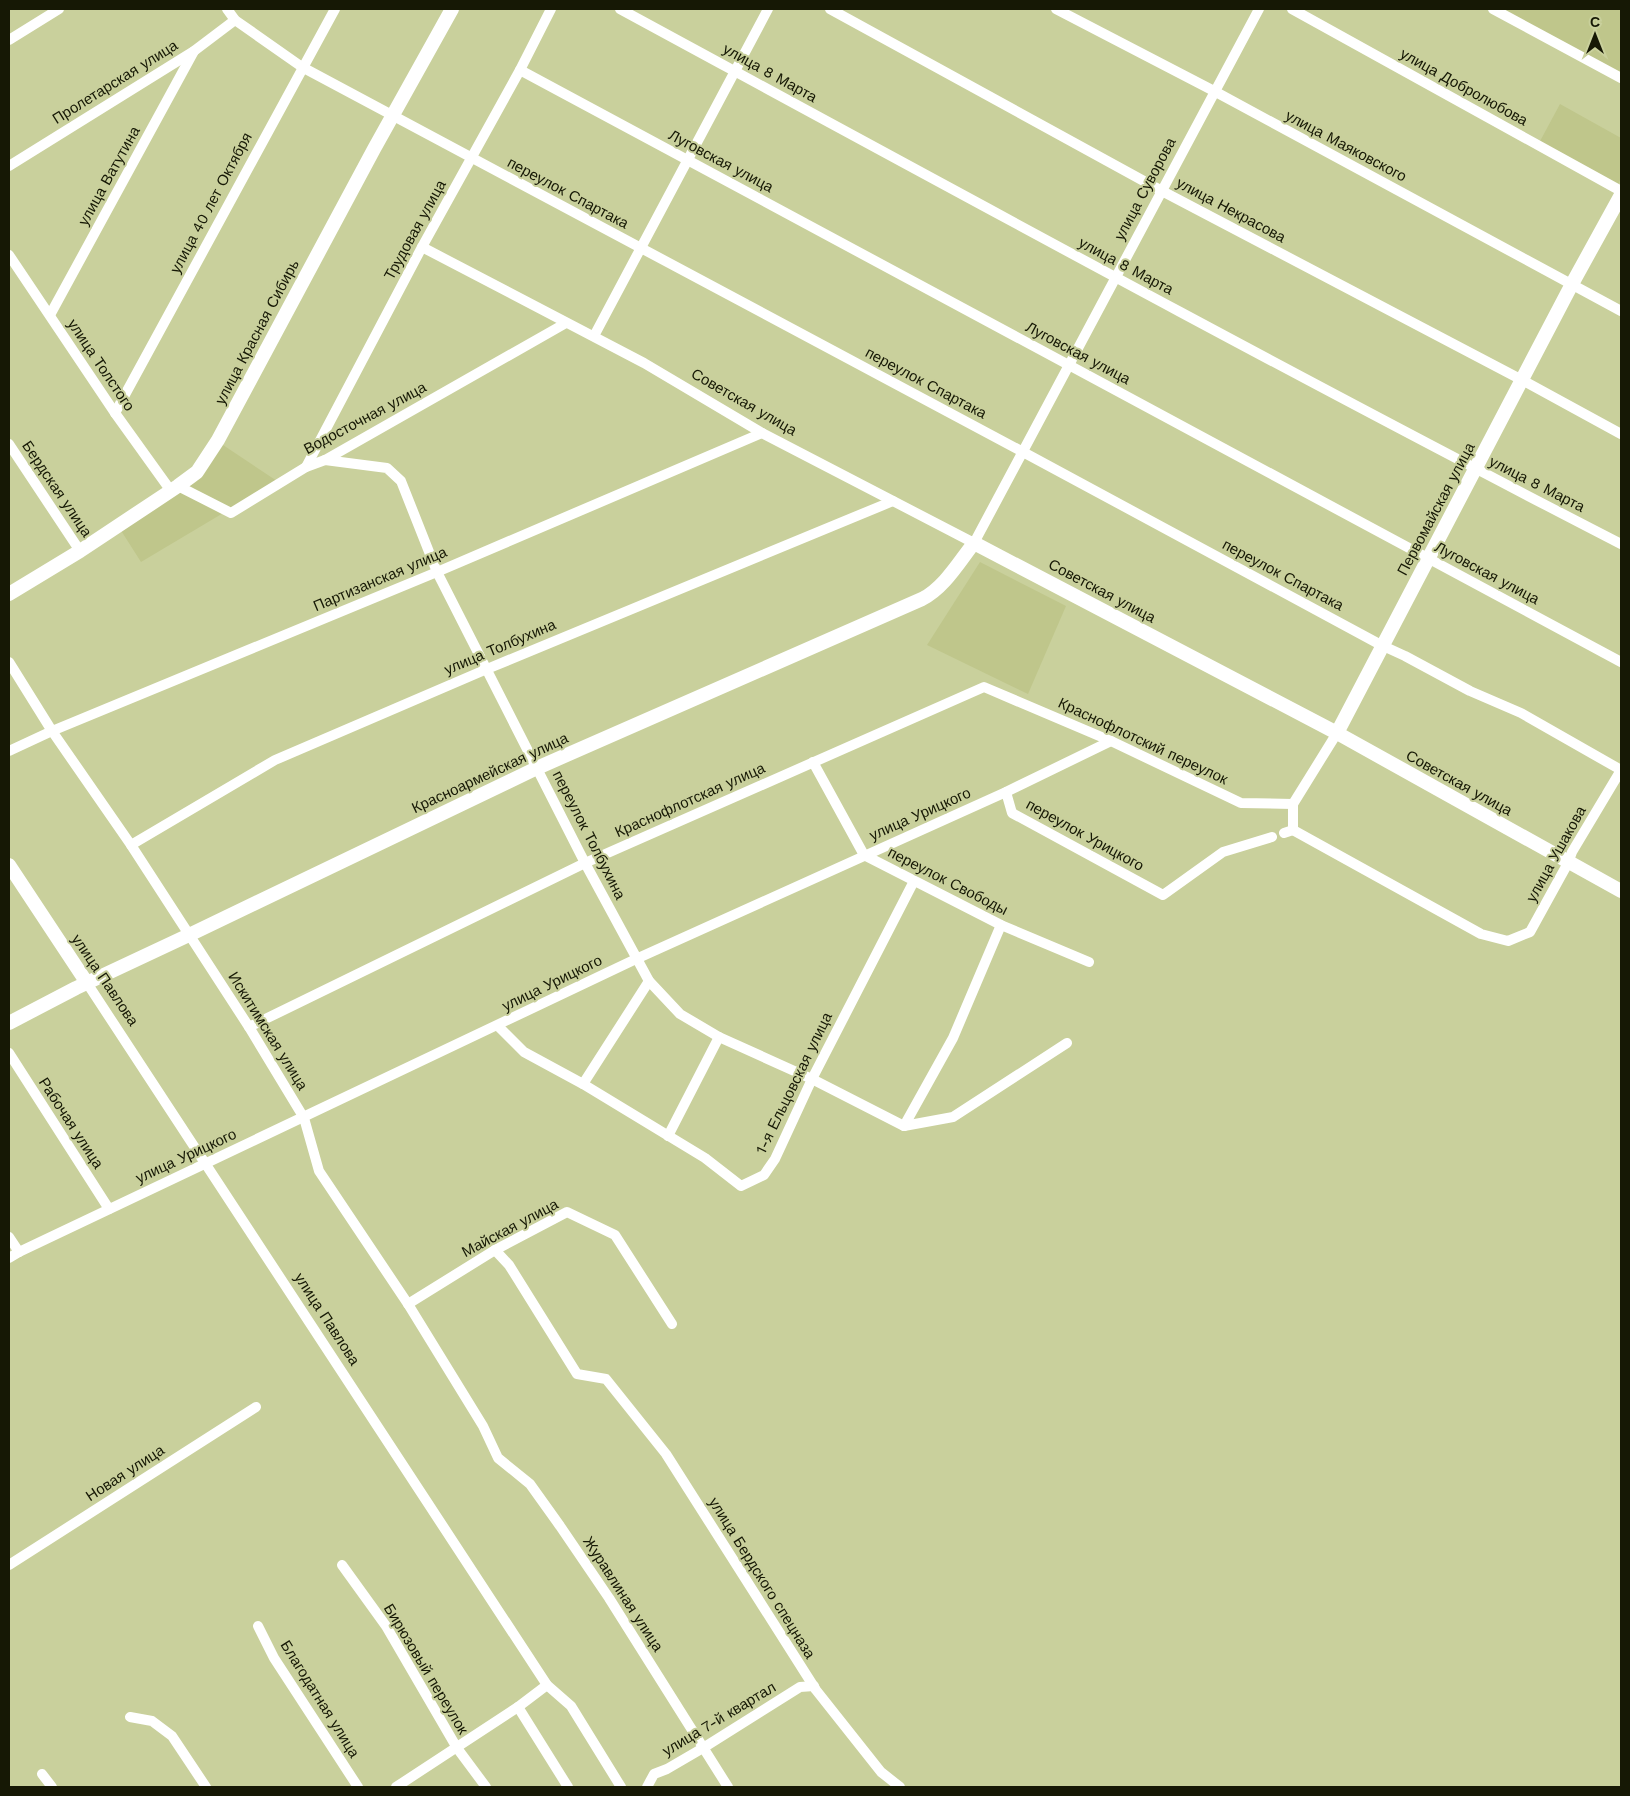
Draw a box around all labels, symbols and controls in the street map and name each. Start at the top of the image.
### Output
north arrow [1570,10,1620,60]
text: С [1590,14,1600,30]
street label: Пролетарская улица [49,36,182,128]
street label: улица 8 Марта [720,40,821,107]
street label: улица Добролюбова [1397,44,1531,130]
street label: улица Маяковского [1282,106,1410,186]
street label: улица Ватутина [74,123,144,229]
street label: Луговская улица [666,126,777,196]
street label: улица 40 лет Октября [166,130,256,276]
street label: улица Суворова [1110,134,1180,243]
street label: переулок Спартака [504,153,632,233]
street label: улица Некрасова [1173,174,1289,247]
street label: Трудовая улица [380,176,450,283]
street label: улица 8 Марта [1076,233,1177,299]
street label: улица Красная Сибирь [211,256,303,408]
street label: улица Толстого [64,316,138,414]
street label: Луговская улица [1023,318,1134,388]
street label: переулок Спартака [862,343,990,423]
street label: Советская улица [688,365,800,440]
street label: Водосточная улица [301,378,430,458]
street label: Бердская улица [18,437,96,541]
street label: Первомайская улица [1393,439,1479,579]
street label: улица 8 Марта [1486,452,1588,516]
street label: переулок Спартака [1219,535,1347,615]
street label: Луговская улица [1432,538,1543,608]
street label: Партизанская улица [311,543,450,615]
street label: Советская улица [1045,555,1159,627]
street label: улица Толбухина [442,615,559,679]
street label: Краснофлотский переулок [1055,694,1231,788]
street label: Красноармейская улица [409,729,572,817]
street label: Советская улица [1403,746,1516,820]
street label: Краснофлотская улица [612,758,768,841]
street label: переулок Толбухина [549,768,630,903]
street label: улица Урицкого [867,784,973,844]
street label: переулок Урицкого [1023,795,1147,875]
street label: улица Ушакова [1522,802,1590,905]
street label: переулок Свободы [885,843,1011,919]
street label: улица Павлова [68,931,143,1030]
street label: улица Урицкого [499,951,605,1015]
street label: Искитимская улица [224,969,312,1094]
street label: 1-я Ельцовская улица [752,1009,836,1157]
street label: Рабочая улица [35,1074,108,1173]
street label: улица Урицкого [133,1125,239,1187]
street label: Майская улица [459,1195,562,1261]
street label: улица Павлова [290,1269,364,1369]
street label: Новая улица [82,1441,168,1505]
street label: улица Бердского спецназа [705,1494,819,1662]
street label: Журавлиная улица [579,1533,667,1655]
street label: Бирюзовый переулок [380,1600,472,1738]
street label: Благодатная улица [277,1637,364,1761]
street label: улица 7-й квартал [659,1678,779,1760]

